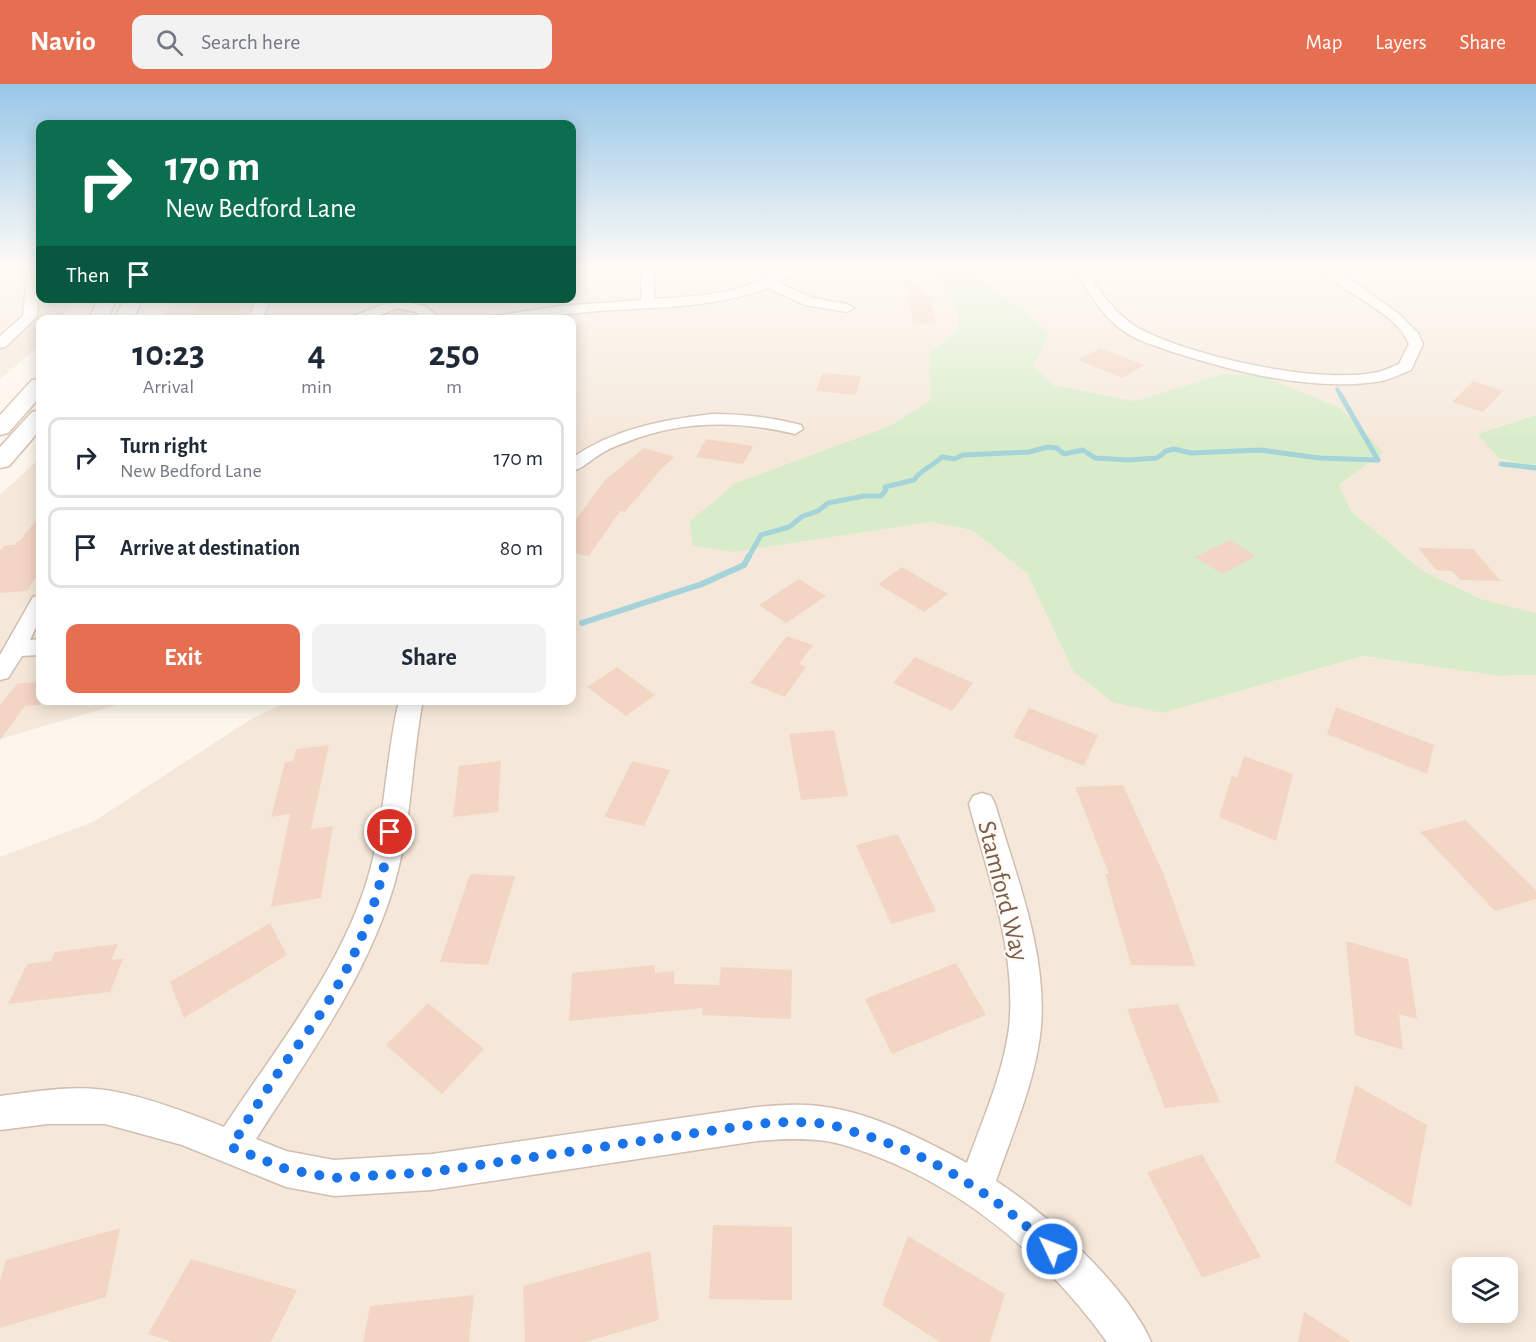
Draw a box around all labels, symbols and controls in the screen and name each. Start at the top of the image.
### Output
search box [132,15,552,69]
icon: search [153,26,186,59]
text: Navio [30,28,96,56]
text: Search here [201,31,300,53]
text: Map [1306,32,1342,53]
text: Layers [1375,32,1426,53]
text: Share [1459,32,1506,53]
icon: right [66,144,144,222]
text: 170 m [165,146,260,188]
text: New Bedford Lane [165,195,356,222]
icon: arrive [122,258,155,291]
text: Then [66,264,110,286]
text: 10:23 [132,336,205,372]
text: 4 [308,336,326,372]
text: 250 [428,336,480,372]
text: Arrival [143,377,194,397]
text: min [301,377,332,397]
text: m [446,377,462,397]
text: Turn right [120,435,207,457]
icon: right [69,441,102,474]
text: 170 m [493,447,543,469]
text: New Bedford Lane [120,461,262,481]
icon: arrive [69,531,102,564]
text: Arrive at destination [120,537,300,559]
text: 80 m [500,537,543,559]
button: Exit [66,624,300,693]
button: Share [312,624,546,693]
pin [364,806,415,857]
icon: arrive [373,815,406,848]
street label: Stamford Way [973,818,1033,964]
position arrow [1020,1217,1084,1281]
map controls [1452,1257,1518,1323]
button: layers [1452,1257,1518,1323]

